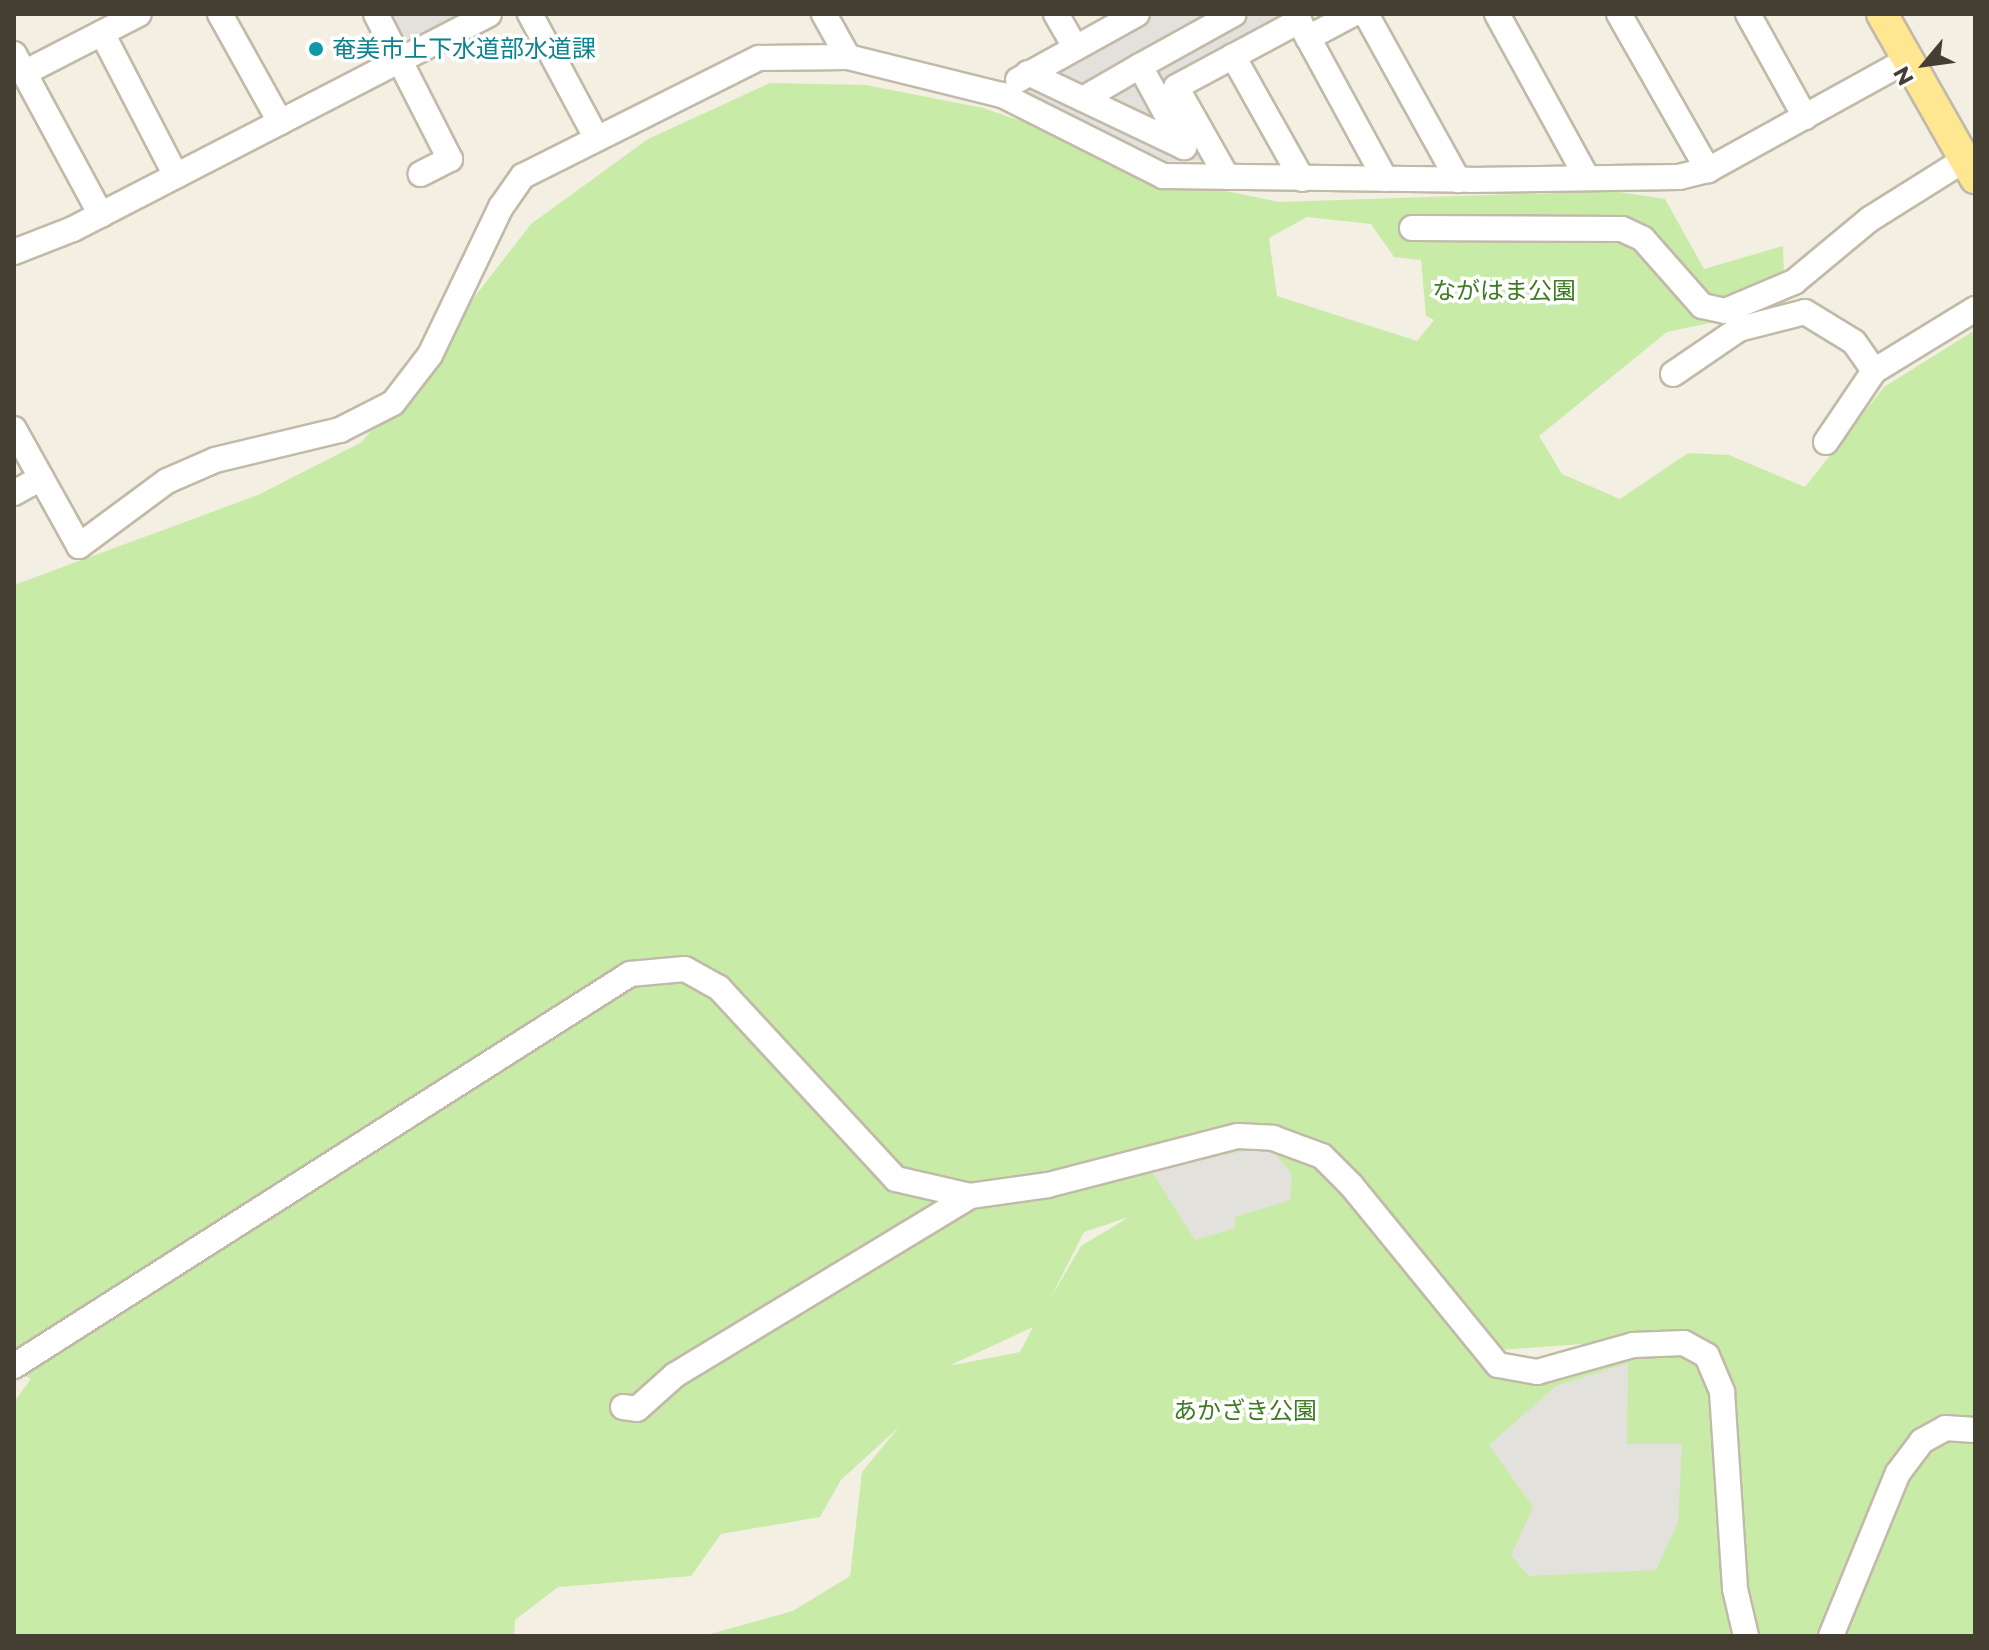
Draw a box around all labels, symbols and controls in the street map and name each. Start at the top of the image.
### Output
north arrow [1885,24,1965,104]
place label: 奄美市上下水道部水道課 [332,35,596,63]
marker: 奄美市上下水道部水道課 [307,40,325,58]
text: N [1887,62,1920,90]
park label: ながはま公園 [1432,277,1576,305]
park label: あかざき公園 [1173,1397,1317,1425]

